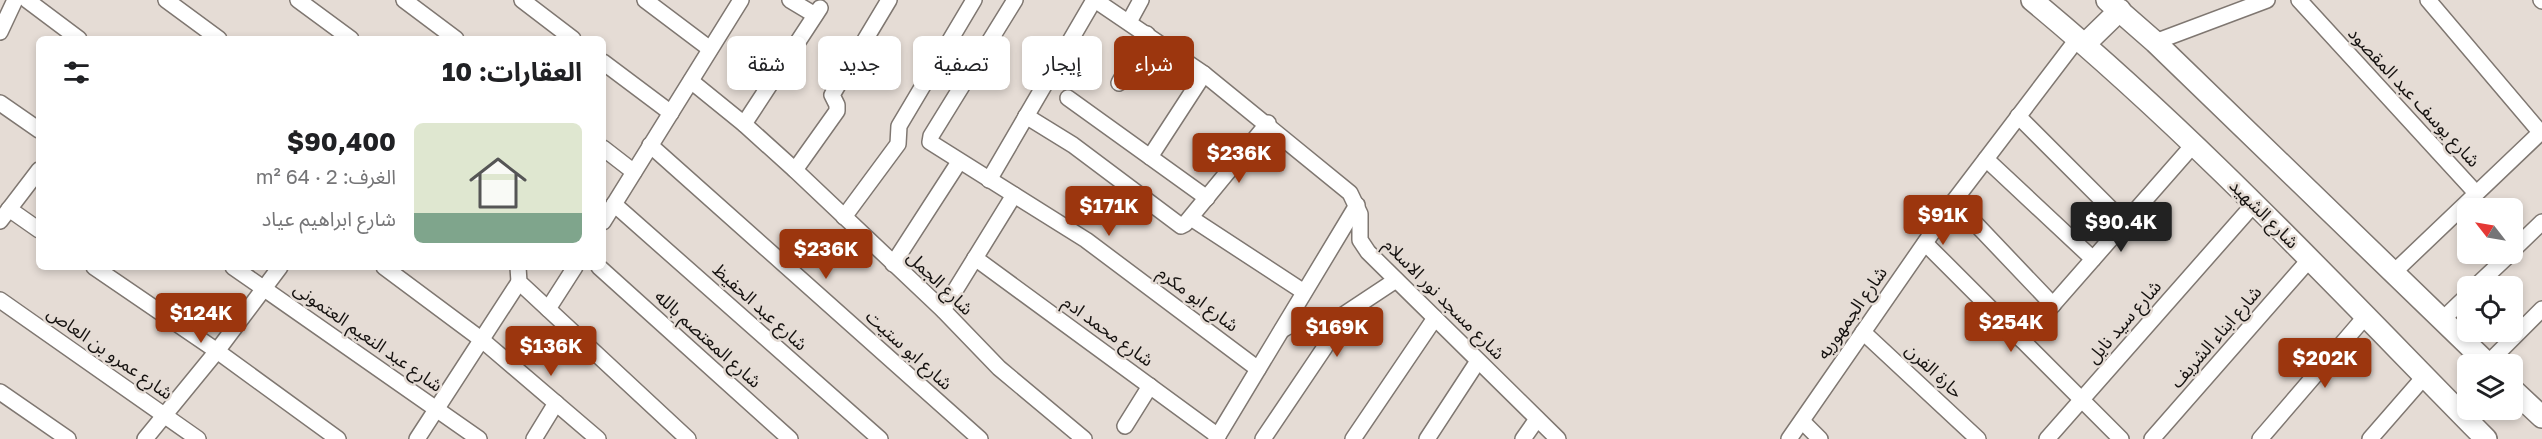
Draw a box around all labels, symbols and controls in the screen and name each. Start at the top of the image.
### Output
street label: شارع يوسف عبد المقصود [2341,22,2485,174]
chip: شقة [727,36,806,90]
chip: جديد [818,36,901,90]
chip: تصفية [913,36,1010,90]
chip: إيجار [1022,36,1102,90]
chip: شراء [1114,36,1194,90]
icon: filters [60,56,93,89]
text: العقارات: 10 [442,56,582,87]
text: $90,400 [287,126,396,157]
pin: $236K [1197,133,1281,184]
text: $236K [1207,140,1272,164]
icon: home [462,147,534,219]
text: الغرف: 2 · 64 m² [256,164,396,188]
street label: شارع الشهيد [2223,174,2304,255]
pin: $171K [1067,186,1151,237]
text: $171K [1079,193,1139,217]
pin: $91K [1907,195,1979,246]
north arrow [2457,198,2523,264]
map controls [2457,198,2523,420]
text: $91K [1918,202,1968,226]
pin: $90.4K [2072,202,2170,253]
text: شارع ابراهيم عياد [262,206,396,230]
text: $90.4K [2085,209,2157,233]
pin: $236K [784,229,868,280]
street label: شارع مسجد نور الاسلام [1377,233,1510,366]
text: $236K [794,236,859,260]
street label: شارع الجمل [900,245,978,322]
street label: شارع عبد الحفيظ [706,258,813,358]
street label: شارع ابو مكرم [1151,261,1243,339]
street label: شارع الجمهوريه [1811,262,1895,365]
street label: شارع سيد نايل [2081,275,2168,370]
street label: شارع عبد النعيم العتمونى [288,276,447,399]
button: locate [2457,276,2523,342]
street label: شارع ابناء الشريف [2165,281,2269,394]
street label: شارع المعتصم بالله [648,285,766,395]
street label: شارع محمد ادم [1057,290,1158,374]
pin: $124K [159,293,243,344]
text: $124K [170,300,232,324]
street label: شارع عمرو بن العاص [41,301,178,407]
pin: $254K [1969,302,2053,353]
street label: شارع ابو ستيت [859,305,958,397]
pin: $169K [1295,307,1379,358]
text: $254K [1979,309,2043,333]
text: $169K [1305,314,1369,338]
pin: $136K [509,326,593,377]
text: $136K [519,333,583,357]
street label: حارة الفرن [1901,338,1968,403]
pin: $202K [2283,338,2367,389]
text: $202K [2292,345,2358,369]
button: layers [2457,354,2523,420]

